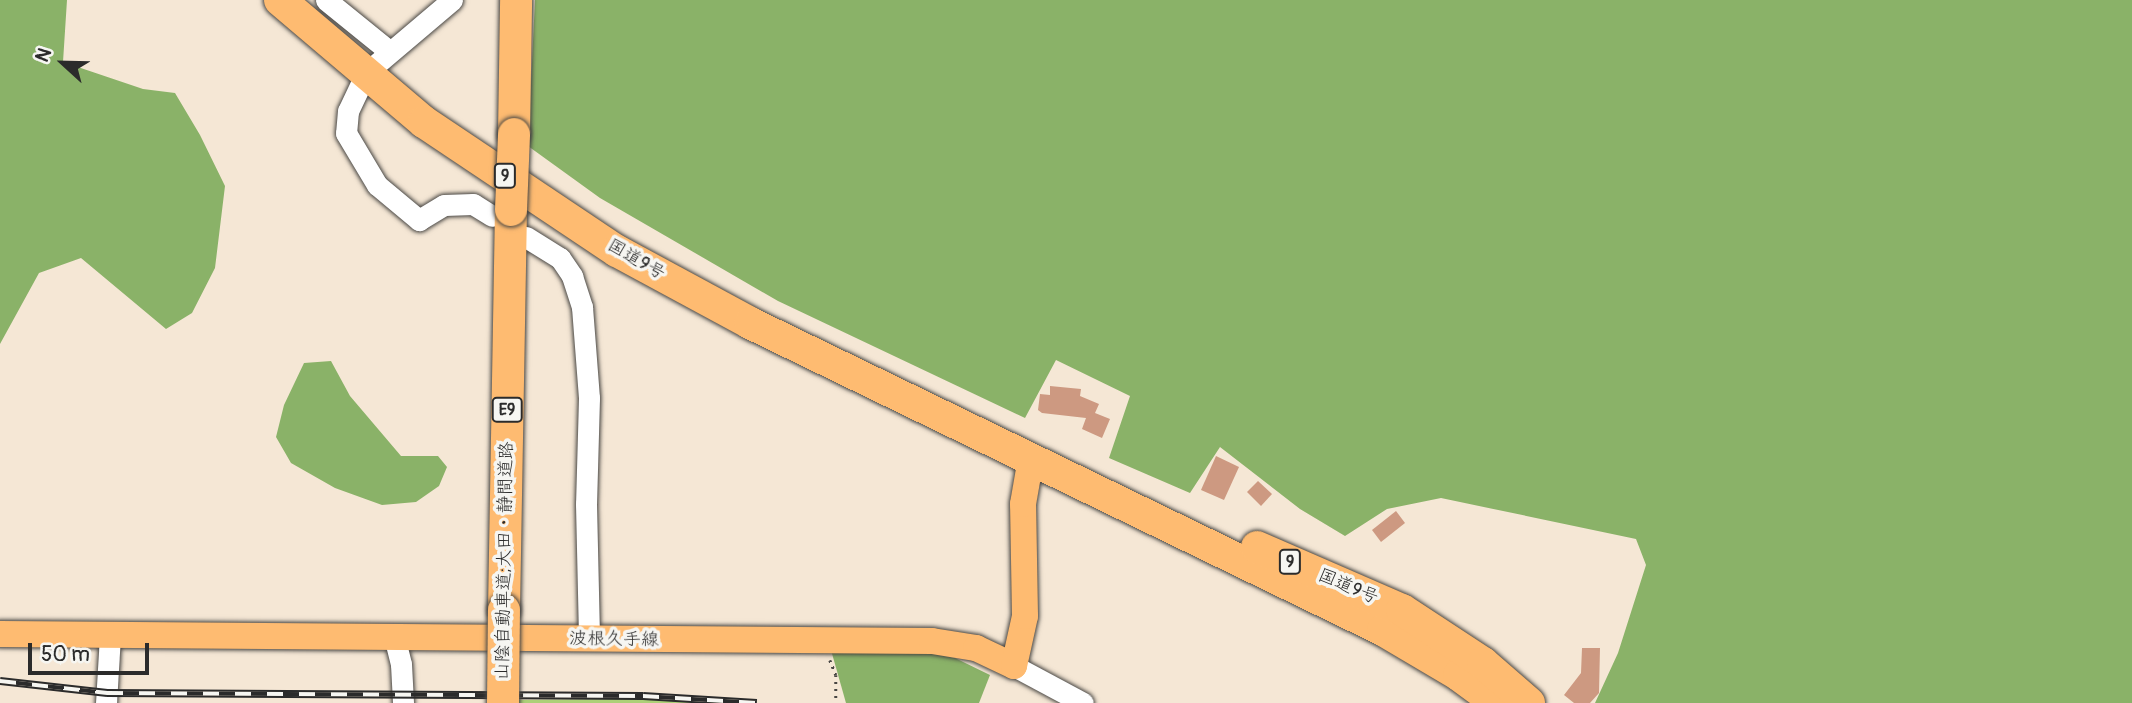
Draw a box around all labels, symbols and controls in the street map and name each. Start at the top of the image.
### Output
north arrow [28,28,98,98]
text: N [30,45,57,66]
road number: 9 [493,164,517,188]
street label: 国道9号 [603,235,669,285]
road number: E9 [491,398,523,422]
street label: 山陰自動車道;大田・静間道路 [492,441,518,681]
road number: 9 [1278,550,1302,575]
street label: 国道9号 [1315,565,1381,609]
street label: 波根久手線 [569,628,659,652]
scale bar [32,630,152,674]
text: 50 m [41,641,90,668]

